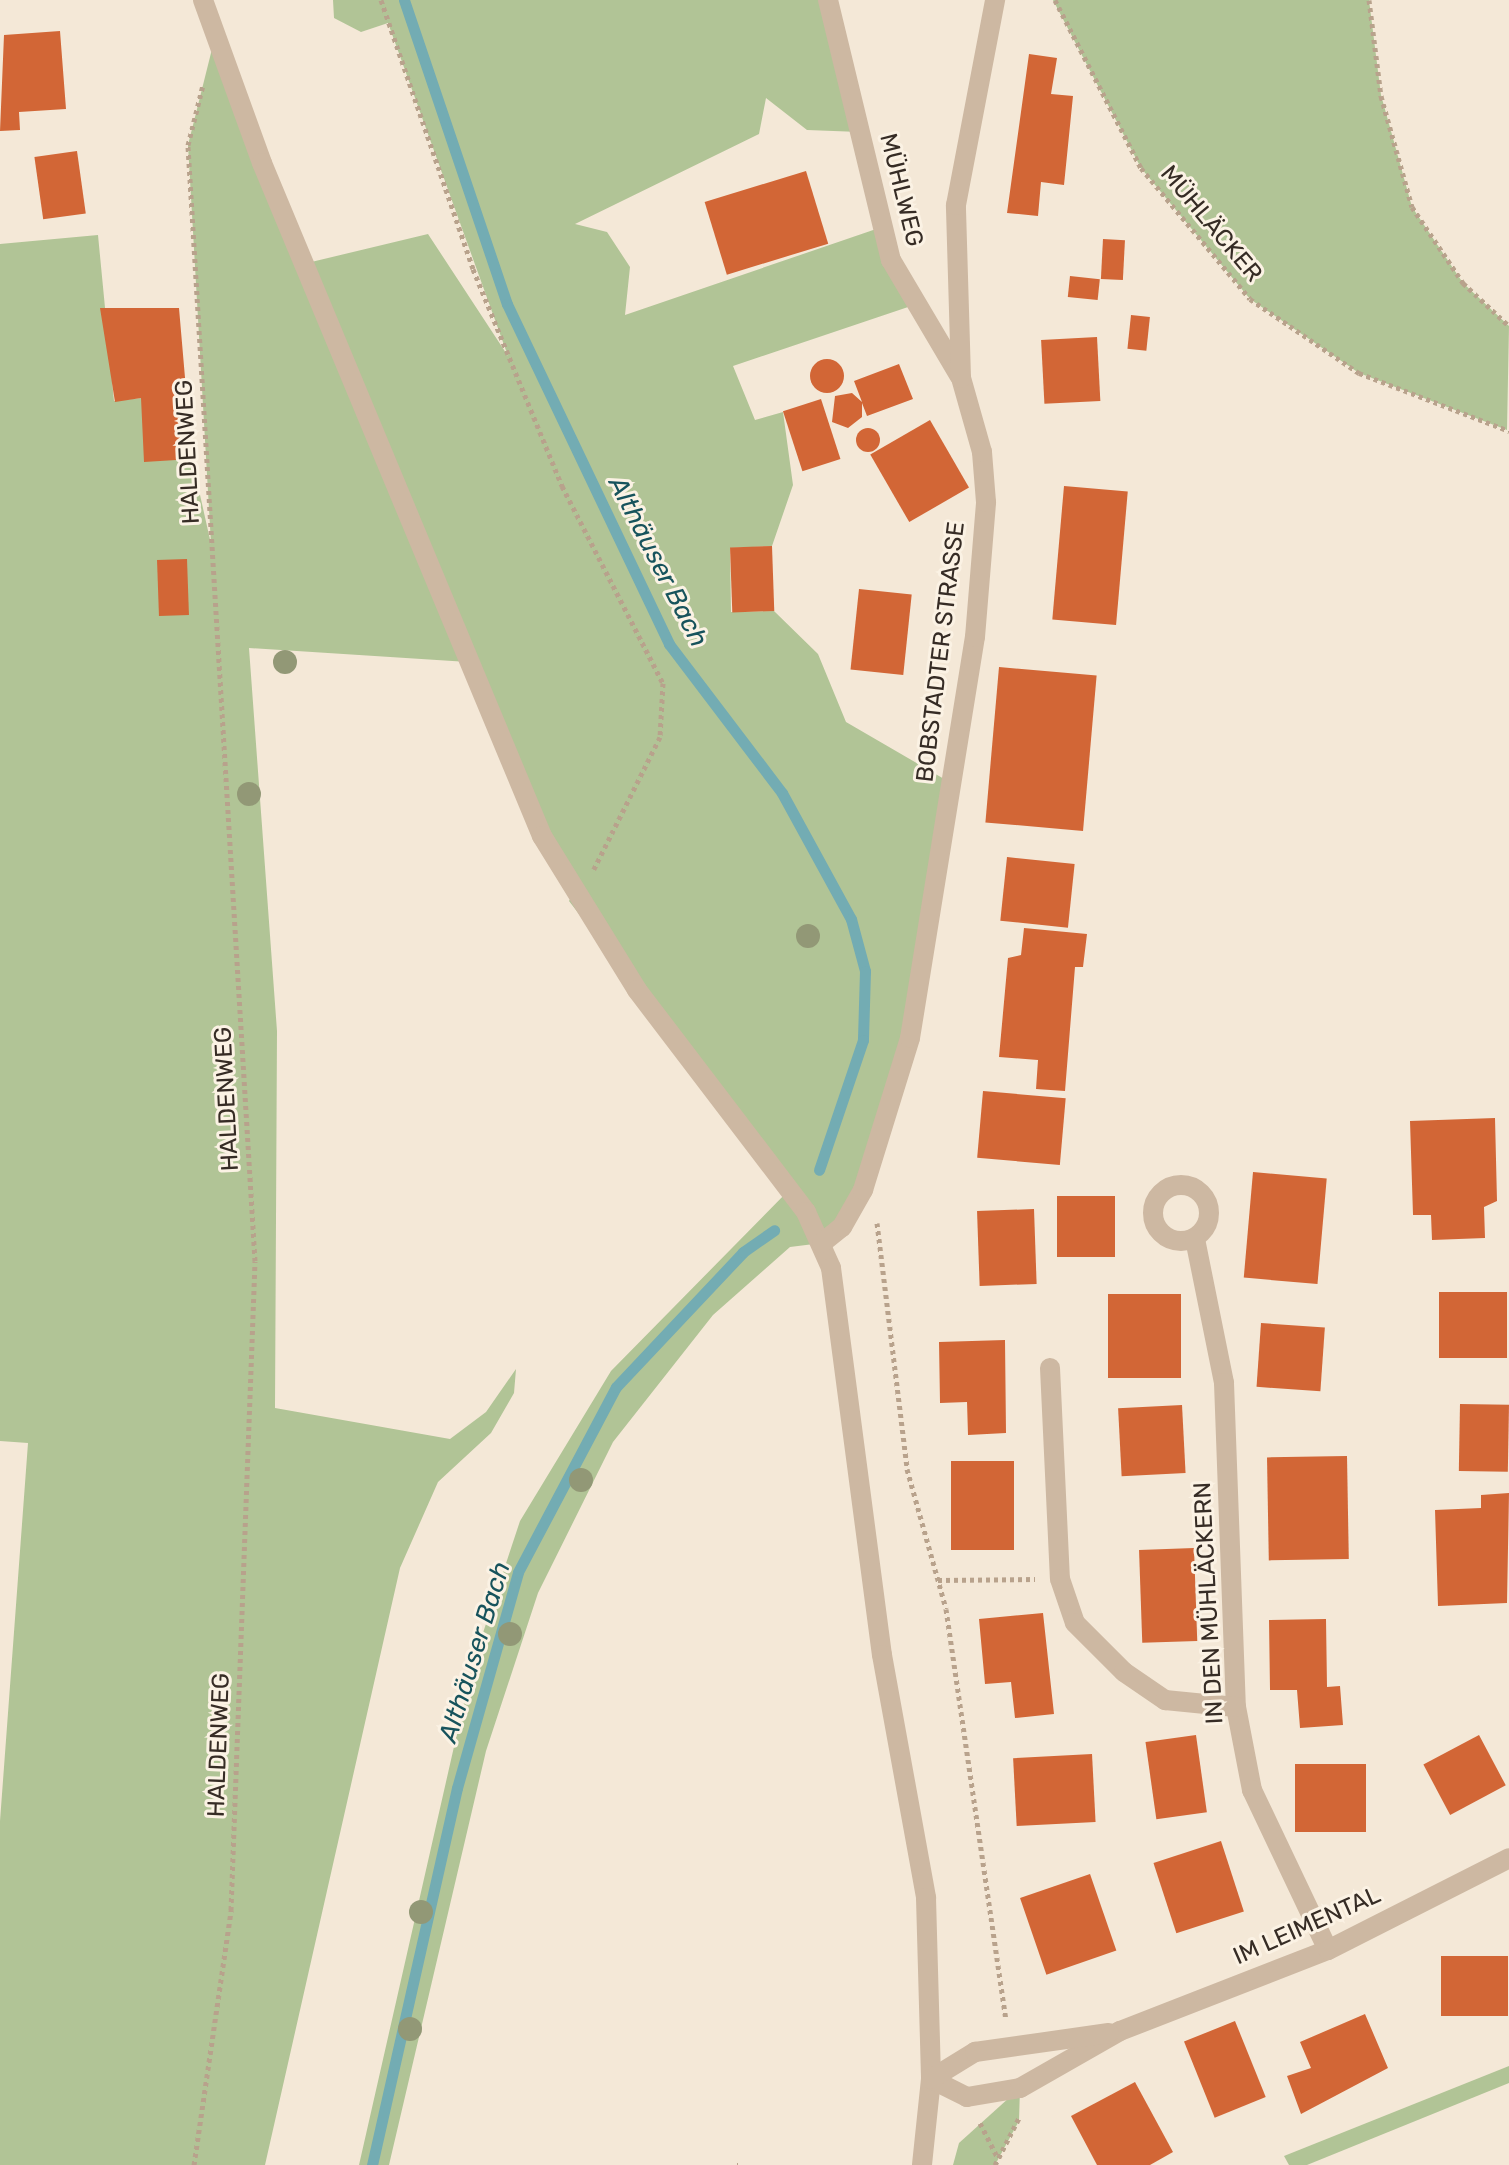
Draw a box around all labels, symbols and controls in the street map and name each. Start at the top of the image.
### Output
street label: MÜHLWEG [873,131,929,249]
street label: MÜHLÄCKER [1154,160,1268,288]
street label: HALDENWEG [170,379,206,525]
water label: Althäuser Bach [602,471,714,653]
street label: BOBSTADTER STRASSE [911,520,971,784]
street label: HALDENWEG [209,1026,245,1172]
street label: IN DEN MÜHLÄCKERN [1188,1481,1230,1725]
water label: Althäuser Bach [433,1558,517,1746]
street label: HALDENWEG [202,1672,236,1818]
street label: IM LEIMENTAL [1229,1881,1385,1971]

